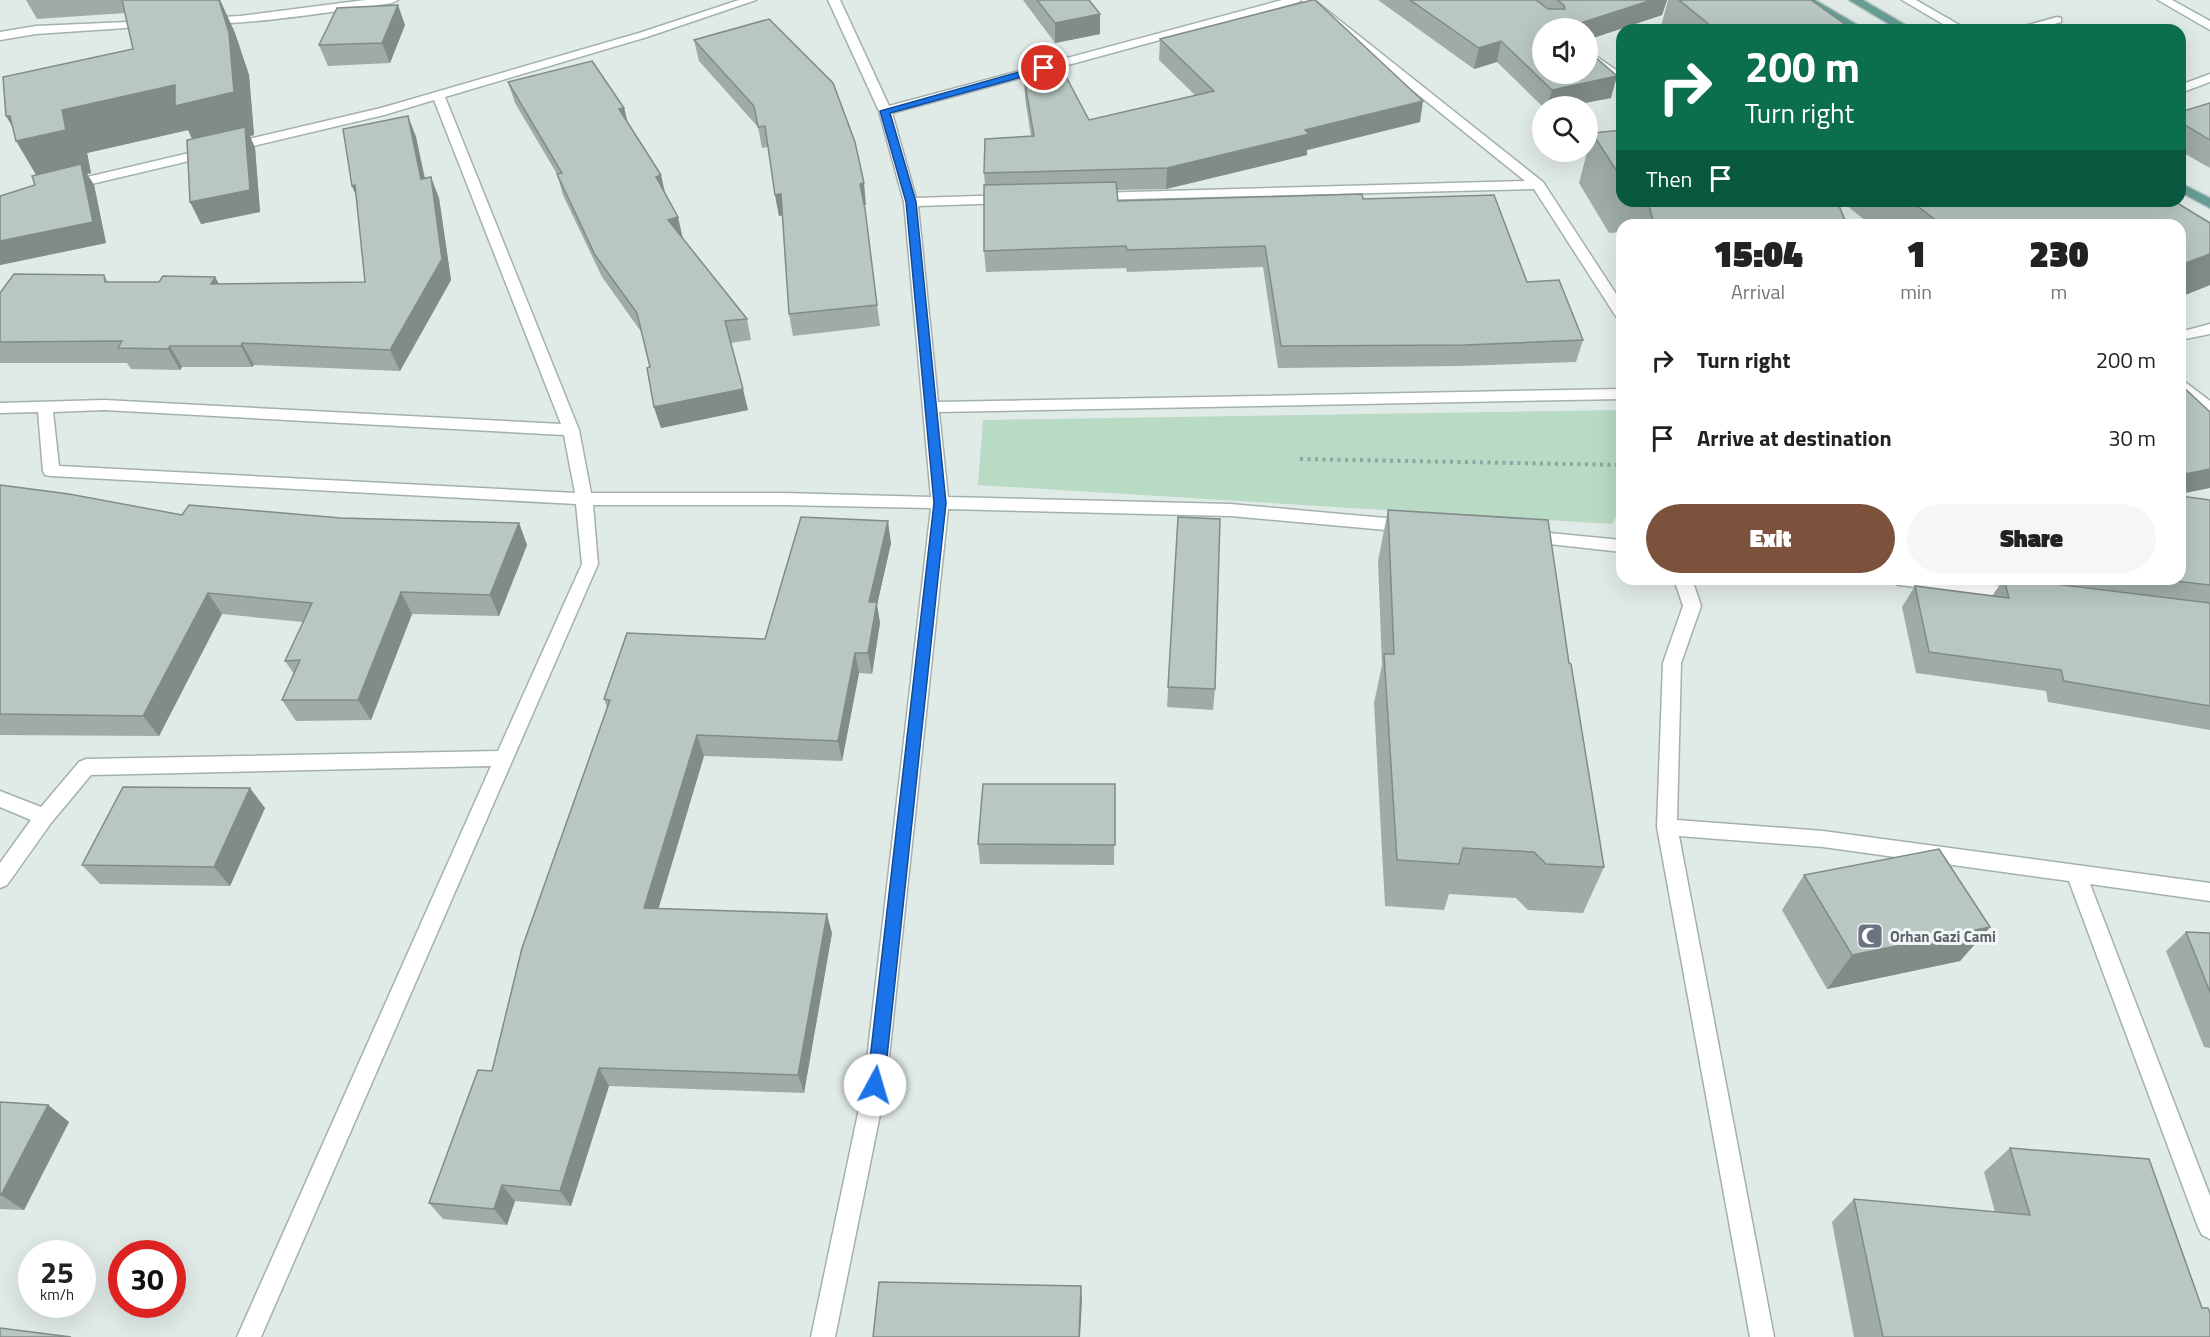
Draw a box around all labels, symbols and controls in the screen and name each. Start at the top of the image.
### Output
map controls [1532,18,1598,162]
button: sound [1532,18,1598,84]
text: 200 m [1745,34,1860,98]
pin [1018,42,1069,93]
icon: right [1646,48,1724,126]
icon: arrive [1027,51,1060,84]
text: Turn right [1745,92,1854,133]
button: search [1532,96,1598,162]
text: Then [1646,162,1692,196]
icon: arrive [1704,162,1737,195]
text: 15:04 [1713,226,1803,281]
text: 1 [1906,226,1926,281]
text: 230 [2029,226,2089,281]
text: Arrival [1731,276,1785,307]
text: min [1900,276,1932,307]
text: m [2051,276,2067,307]
text: Turn right [1697,343,1791,377]
text: 200 m [2096,343,2156,377]
icon: right [1646,344,1679,377]
text: Arrive at destination [1697,421,1892,455]
text: 30 m [2108,421,2156,455]
icon: arrive [1646,422,1679,455]
button: Exit [1646,504,1895,573]
button: Share [1907,504,2156,573]
mosque icon: Orhan Gazi Cami [1855,921,1885,951]
place label: Orhan Gazi Cami [1890,925,1996,948]
position arrow [843,1053,907,1117]
speed limit sign: 30 [108,1240,186,1318]
text: 25 [40,1249,74,1295]
text: km/h [40,1283,74,1306]

